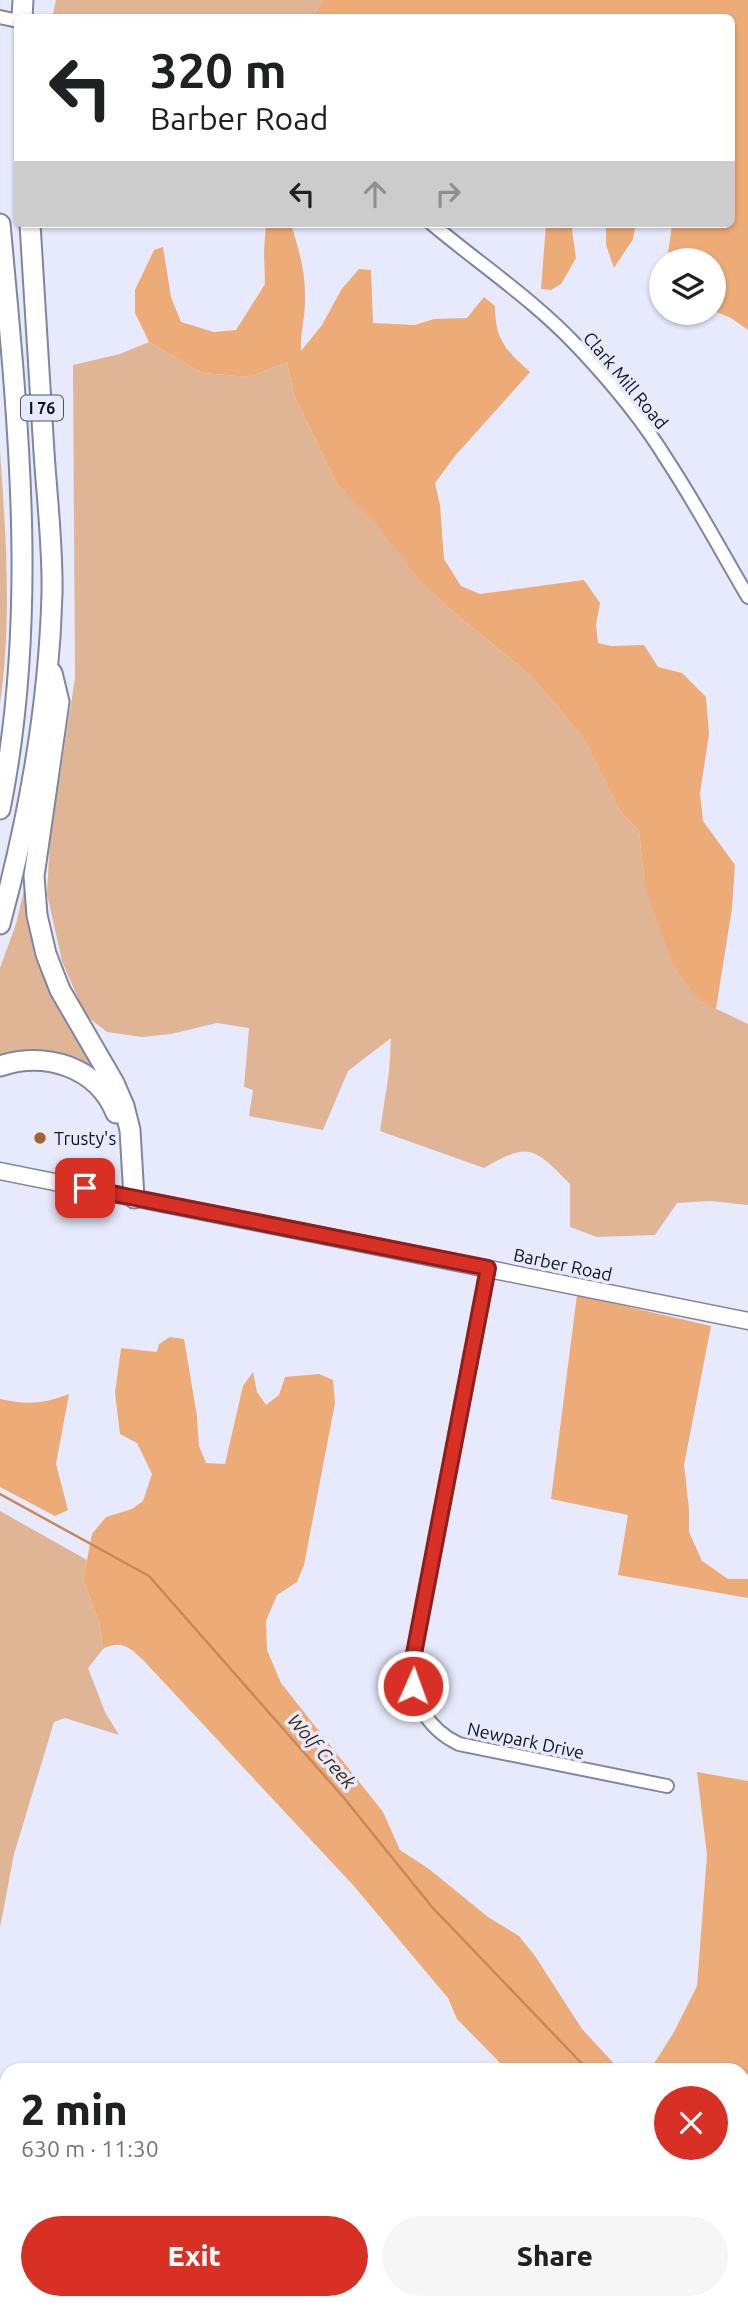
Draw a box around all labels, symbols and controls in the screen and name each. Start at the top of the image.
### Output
icon: left [35,42,126,133]
text: 320 m [150,42,287,97]
text: Barber Road [150,100,329,136]
icon: left [283,175,321,213]
icon: ahead [356,175,394,213]
icon: right [429,175,467,213]
map controls [649,248,726,325]
button: layers [649,248,726,325]
street label: Clark Mill Road [580,328,672,432]
road number: I 76 [21,396,63,420]
place label: Trusty's [54,1128,116,1148]
marker: Trusty's [32,1130,48,1146]
pin [55,1158,115,1218]
icon: arrive [66,1169,104,1207]
street label: Barber Road [512,1244,614,1284]
position arrow [376,1649,450,1723]
water label: Wolf Creek [284,1709,361,1793]
street label: Newpark Drive [466,1718,586,1762]
text: 2 min [21,2086,128,2133]
button: close [654,2086,728,2160]
text: 630 m · 11:30 [21,2136,159,2161]
button: Exit [21,2216,368,2296]
button: Share [382,2216,728,2296]

